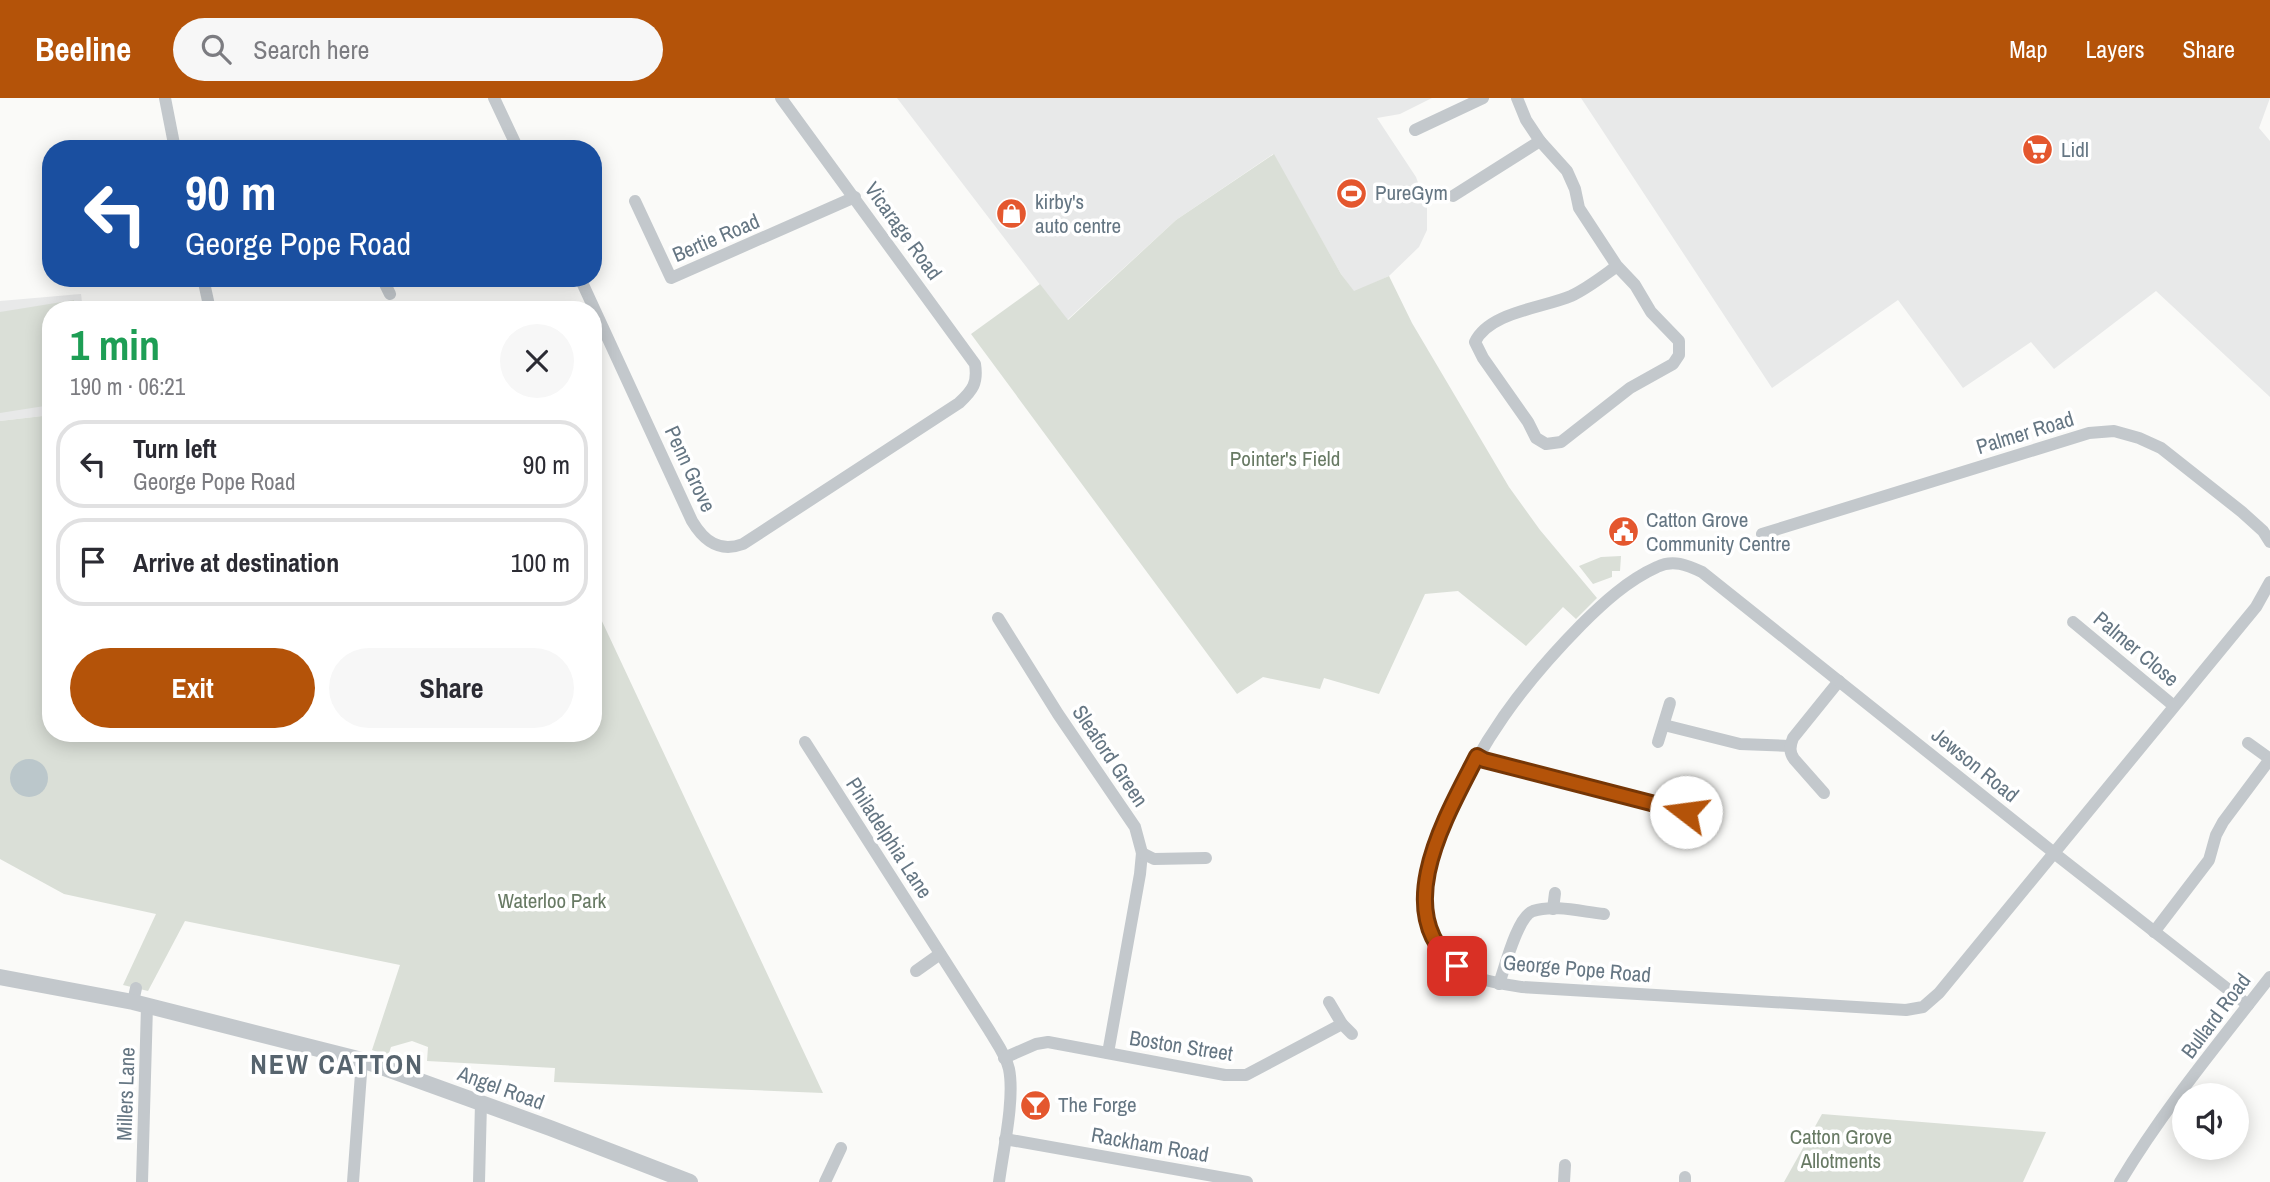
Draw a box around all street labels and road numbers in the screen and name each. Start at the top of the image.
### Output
street label: Vicarage Road [858,176,949,286]
street label: Bertie Road [668,206,764,269]
street label: Palmer Road [1973,404,2077,461]
street label: Penn Grove [658,421,723,517]
street label: Palmer Close [2087,604,2185,693]
street label: Sleaford Green [1066,699,1155,812]
street label: Jewson Road [1926,721,2025,809]
street label: Philadelphia Lane [839,772,939,904]
street label: George Pope Road [1502,948,1652,989]
street label: Bullard Road [2174,967,2257,1064]
street label: Boston Street [1127,1023,1235,1068]
street label: Millers Lane [109,1047,142,1141]
street label: Angel Road [453,1058,548,1117]
street label: Rackham Road [1089,1120,1211,1169]

